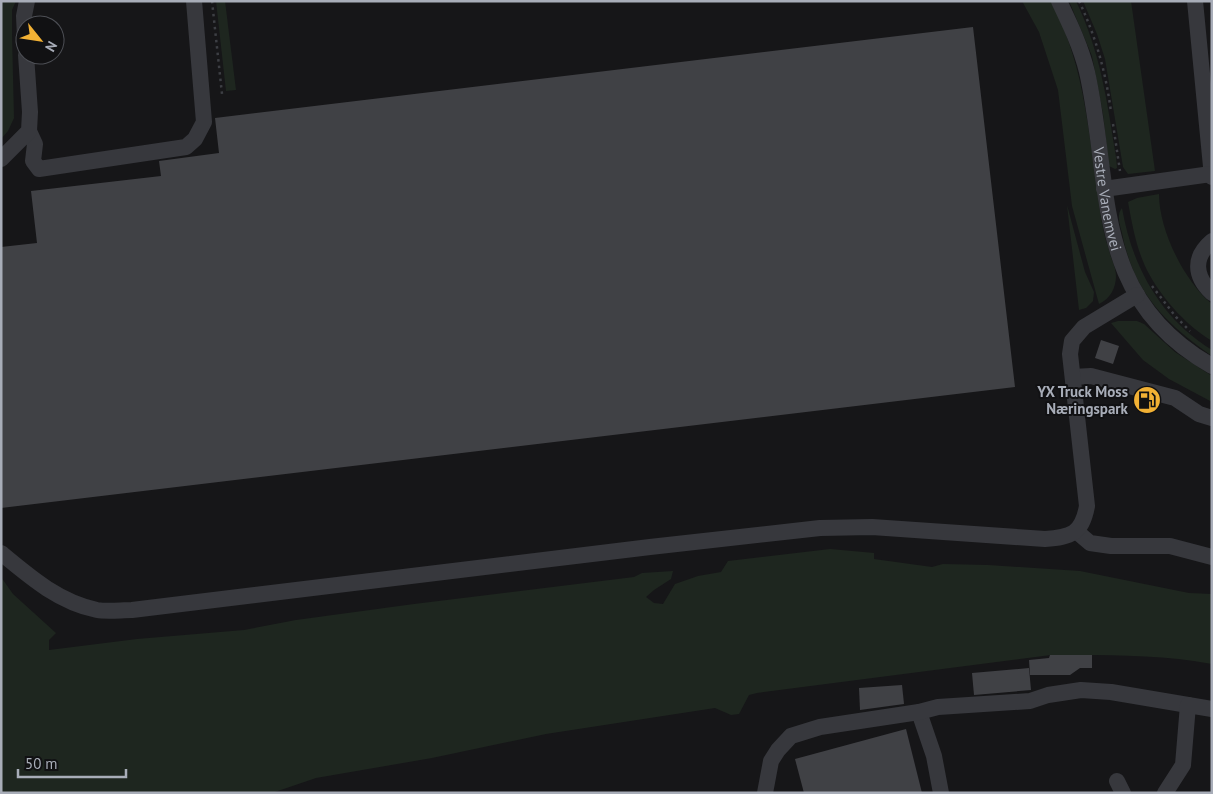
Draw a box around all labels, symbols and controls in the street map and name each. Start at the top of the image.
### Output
north arrow [15,15,65,65]
text: N [41,38,61,55]
street label: Vestre Vanemvei [1090,145,1127,253]
place label: YX Truck Moss Næringspark [1036,382,1129,418]
fuel station icon: YX Truck Moss Næringspark [1132,385,1162,415]
scale bar [18,746,125,778]
text: 50 m [25,754,58,773]

